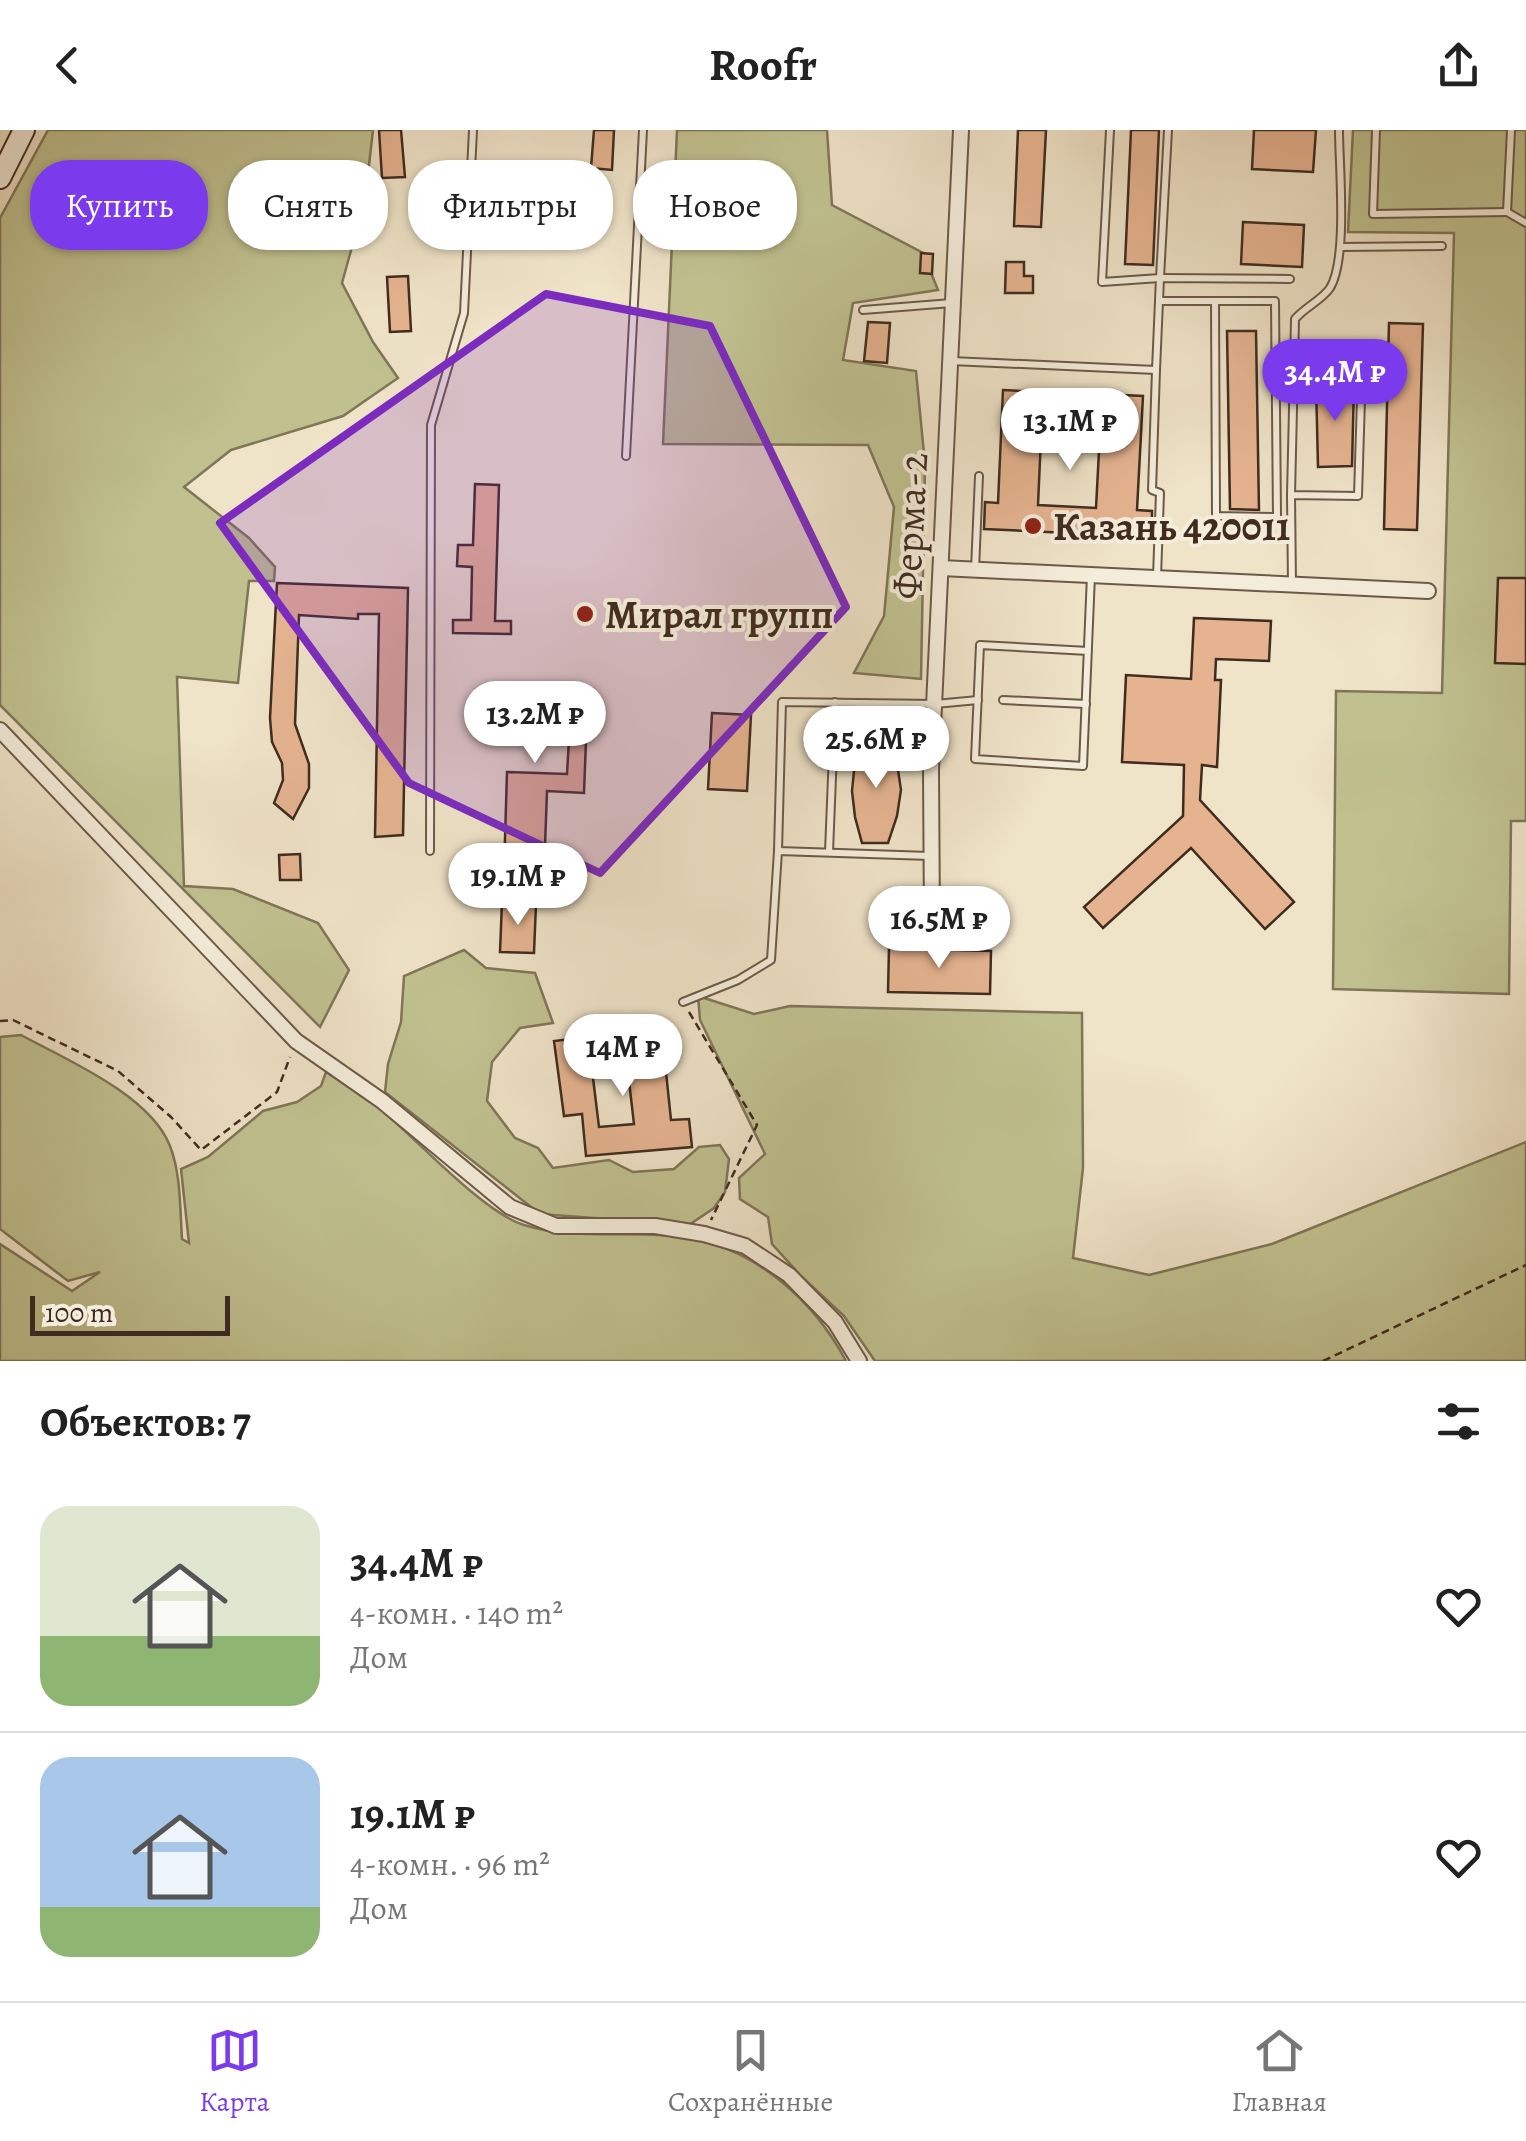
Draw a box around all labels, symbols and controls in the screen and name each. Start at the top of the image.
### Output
text: Roofr [709,34,817,96]
icon: back [40,38,95,93]
icon: share [1431,38,1486,93]
chip: Купить [30,160,208,250]
chip: Снять [228,160,388,250]
chip: Фильтры [408,160,613,250]
chip: Новое [633,160,797,250]
pin: 34.4M ₽ [1243,339,1427,424]
text: 34.4M ₽ [1284,349,1386,393]
pin: 13.1M ₽ [978,388,1162,473]
text: 13.1M ₽ [1023,398,1117,442]
street label: Ферма-2 [879,451,941,601]
place label: Казань 420011 [1053,499,1290,554]
marker: Казань 420011 [1022,515,1044,537]
place label: Мирал групп [605,587,834,642]
marker: Мирал групп [574,603,596,625]
pin: 13.2M ₽ [443,681,627,766]
text: 13.2M ₽ [486,691,584,735]
pin: 25.6M ₽ [784,706,968,791]
text: 25.6M ₽ [825,716,927,760]
pin: 19.1M ₽ [426,843,610,928]
text: 19.1M ₽ [470,853,566,897]
pin: 16.5M ₽ [847,886,1031,971]
text: 16.5M ₽ [890,896,988,940]
pin: 14M ₽ [553,1014,693,1099]
text: 14M ₽ [585,1024,661,1068]
scale bar [30,1291,230,1336]
text: 100 m [45,1294,113,1332]
text: Объектов: 7 [40,1393,251,1450]
icon: filters [1431,1394,1486,1449]
text: 34.4M ₽ [350,1534,483,1591]
icon: home [120,1546,240,1666]
icon: heart [1431,1579,1486,1634]
text: 4-комн. · 140 m² [350,1591,563,1635]
text: Дом [350,1635,408,1679]
text: 19.1M ₽ [350,1785,475,1842]
icon: home [120,1797,240,1917]
icon: heart [1431,1830,1486,1885]
text: 4-комн. · 96 m² [350,1842,550,1886]
text: Дом [350,1886,408,1930]
tab: Карта [199,2023,270,2121]
tab: Сохранённые [668,2023,833,2121]
tab: Главная [1232,2023,1327,2121]

